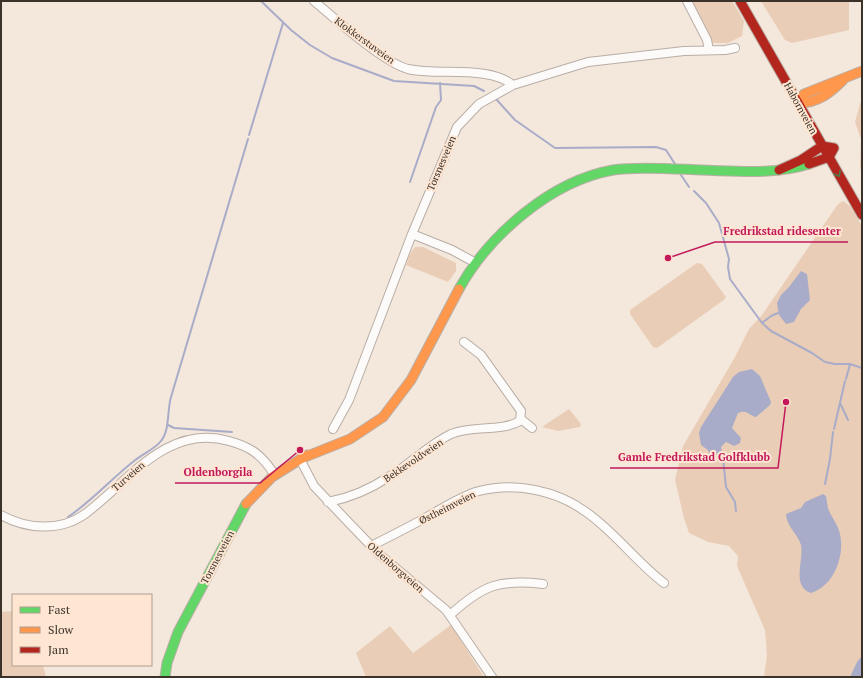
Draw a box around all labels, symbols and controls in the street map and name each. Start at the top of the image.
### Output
street label: Klokkerstuveien [332,14,398,67]
street label: Habornveien [781,80,820,136]
street label: Torsnesveien [424,134,459,193]
one-way arrow [834,170,841,177]
callout: Fredrikstad ridesenter [715,219,848,242]
text: Fredrikstad ridesenter [723,224,841,238]
street label: Bekkevoldveien [381,436,446,485]
callout: Gamle Fredrikstad Golfklubb [610,445,778,468]
text: Gamle Fredrikstad Golfklubb [618,450,771,464]
street label: Turveien [109,458,148,494]
callout: Oldenborgila [175,460,260,483]
text: Oldenborgila [184,465,252,479]
street label: Østheimveien [417,488,478,527]
street label: Torsnesveien [198,528,237,586]
street label: Oldenborgveien [365,539,427,596]
legend [12,594,152,666]
text: Fast [48,602,71,617]
text: Slow [48,622,74,637]
text: Jam [48,642,69,657]

